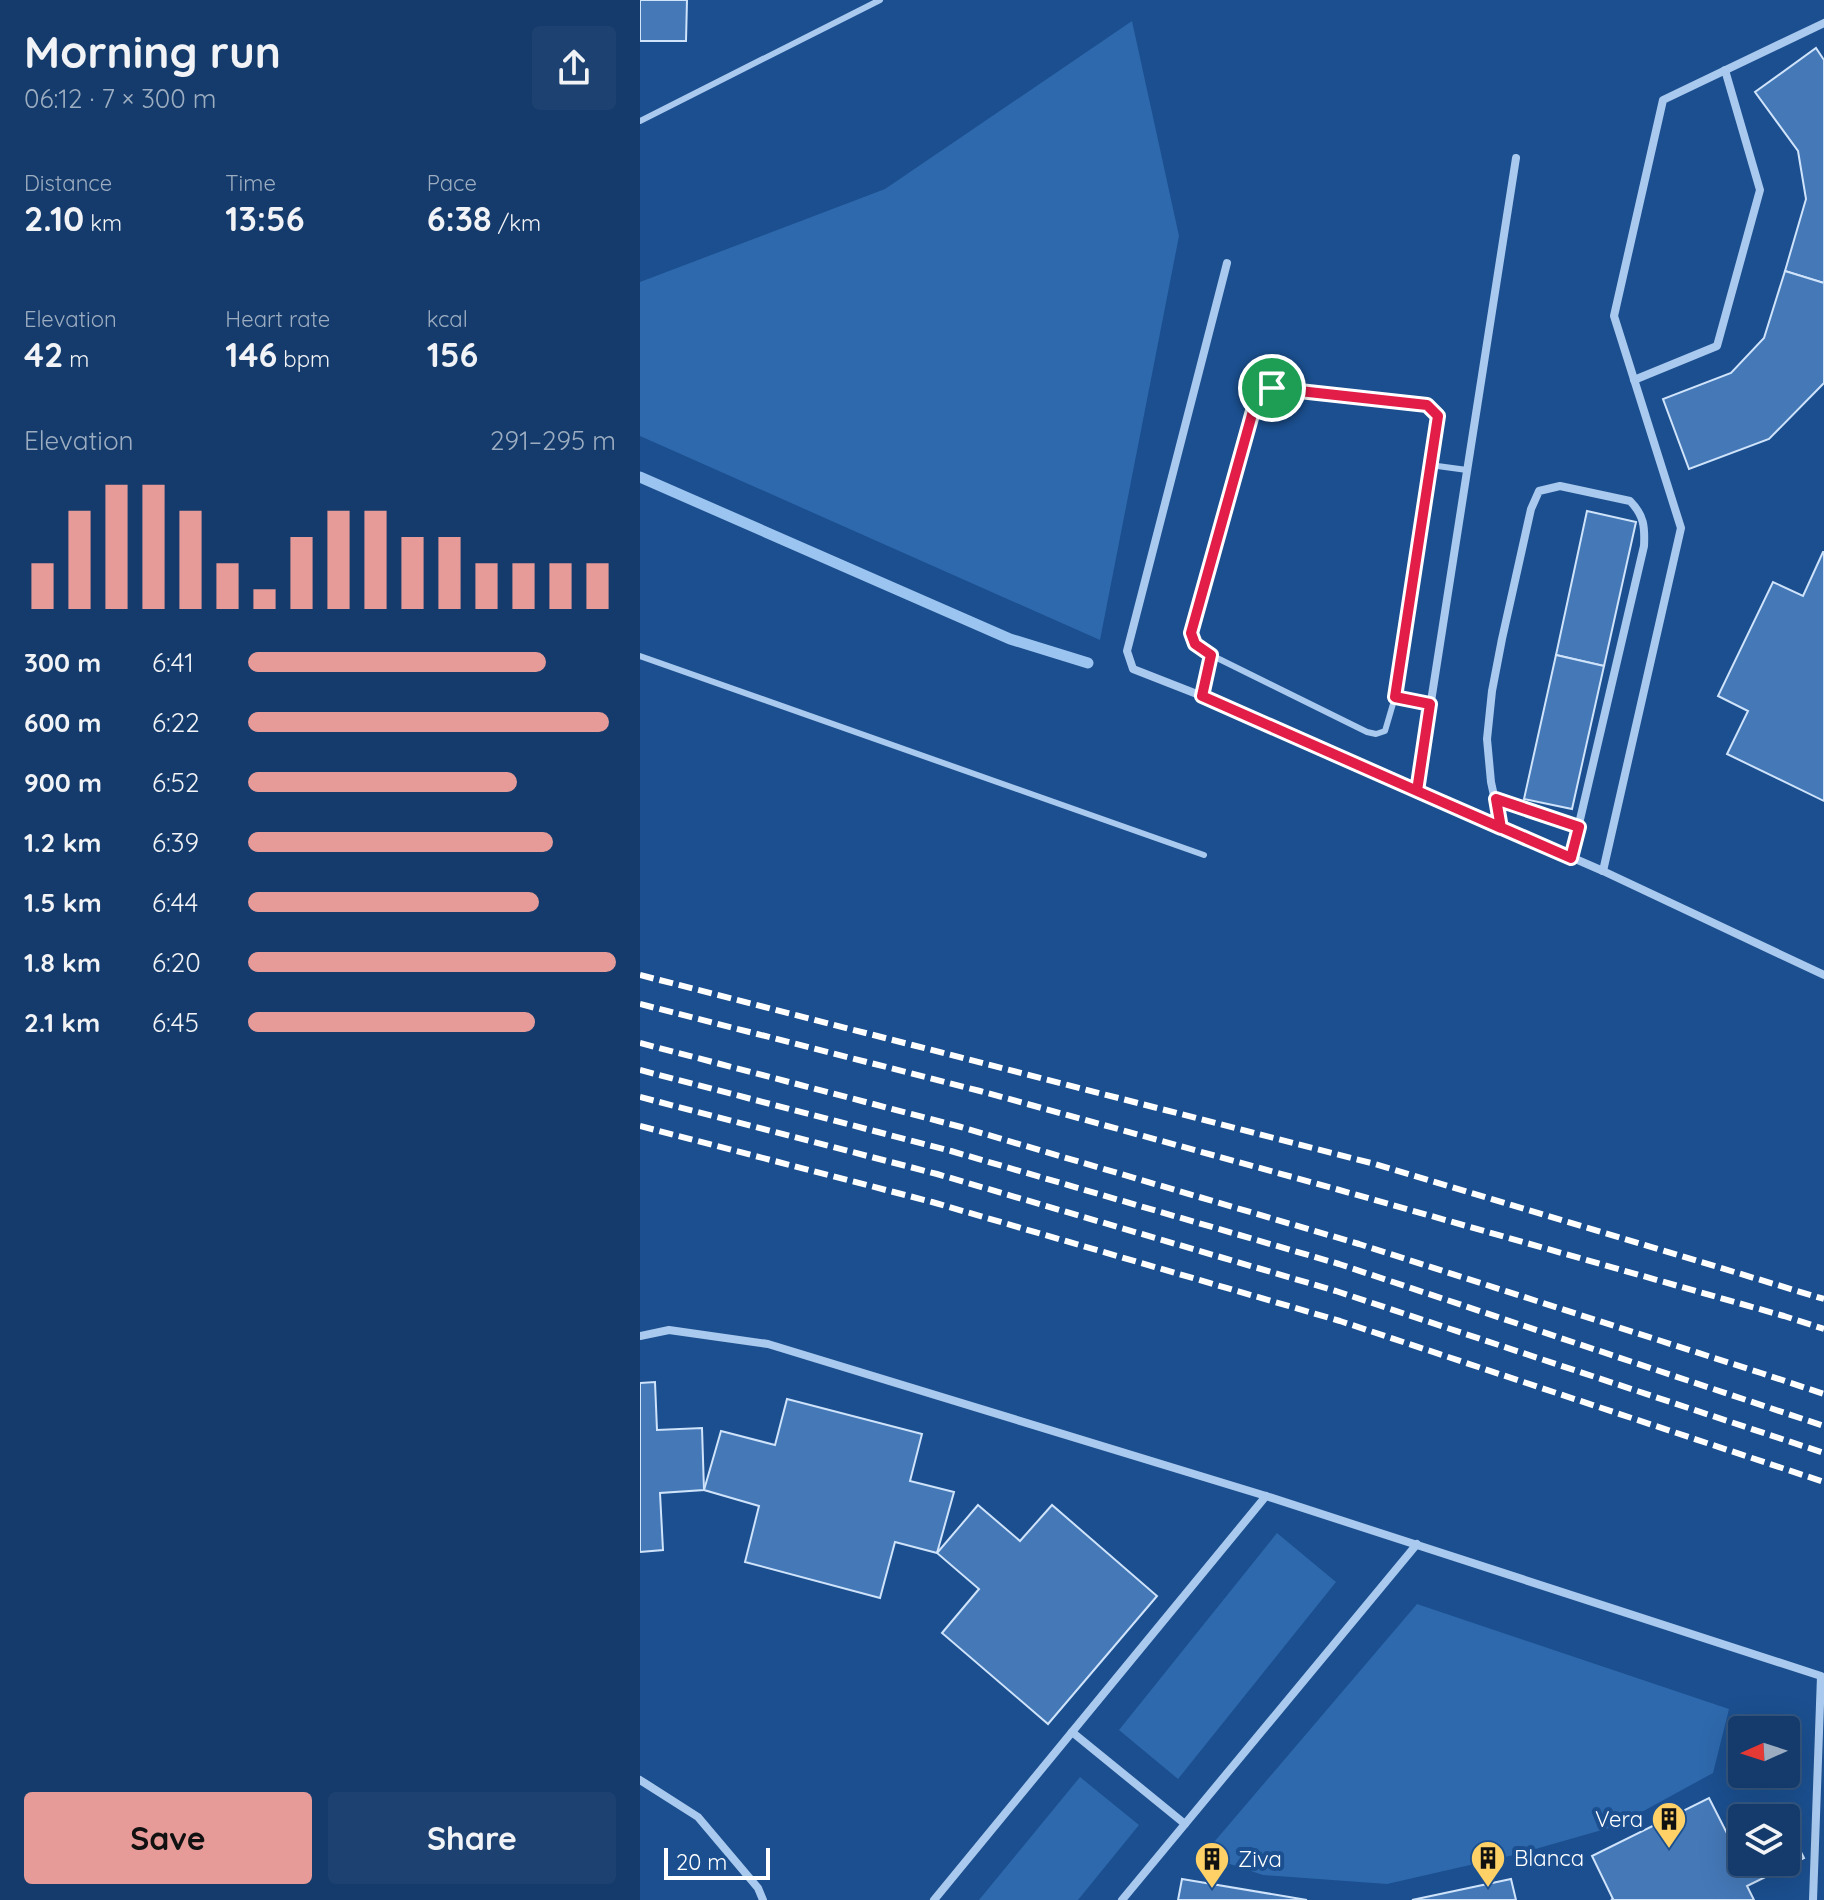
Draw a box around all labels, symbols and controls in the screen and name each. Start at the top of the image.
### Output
text: Morning run [24,24,281,79]
button: share [532,26,616,110]
text: 06:12 · 7 × 300 m [24,82,217,115]
text: Distance [24,169,112,197]
text: Time [225,169,276,197]
text: Pace [427,169,477,197]
text: 2.10 [24,197,84,240]
text: 13:56 [225,197,304,240]
text: 6:38 [427,197,492,240]
text: km [84,209,122,237]
text: /km [492,209,541,237]
text: Elevation [24,305,117,333]
text: Heart rate [225,305,330,333]
text: kcal [427,305,468,333]
text: 42 [24,333,63,376]
text: 146 [225,333,277,376]
text: 156 [427,333,478,376]
text: m [63,345,89,373]
text: bpm [277,345,330,373]
pin [1238,354,1306,422]
icon: arrive [1250,366,1294,410]
text: Elevation [24,424,134,457]
text: 291–295 m [490,424,616,457]
text: 300 m [24,646,101,679]
text: 6:41 [152,646,194,679]
text: 600 m [24,706,102,739]
text: 6:22 [152,706,200,739]
text: 900 m [24,766,102,799]
text: 6:52 [152,766,199,799]
text: 1.2 km [24,826,101,859]
text: 6:39 [152,826,199,859]
text: 1.5 km [24,886,102,919]
text: 6:44 [152,886,198,919]
text: 1.8 km [24,946,101,979]
text: 6:20 [152,946,201,979]
text: 2.1 km [24,1006,100,1039]
text: 6:45 [152,1006,199,1039]
north arrow [1728,1716,1800,1788]
map controls [1728,1716,1800,1876]
button: Save [24,1792,312,1884]
button: Share [328,1792,616,1884]
building icon: Vera [1650,1800,1688,1850]
button: layers [1728,1804,1800,1876]
place label: Vera [1595,1805,1643,1833]
building icon: Blanca [1469,1839,1507,1889]
building icon: Ziva [1193,1840,1231,1890]
scale bar [664,1844,770,1880]
place label: Blanca [1514,1844,1584,1872]
place label: Ziva [1238,1845,1282,1873]
text: 20 m [676,1848,727,1876]

